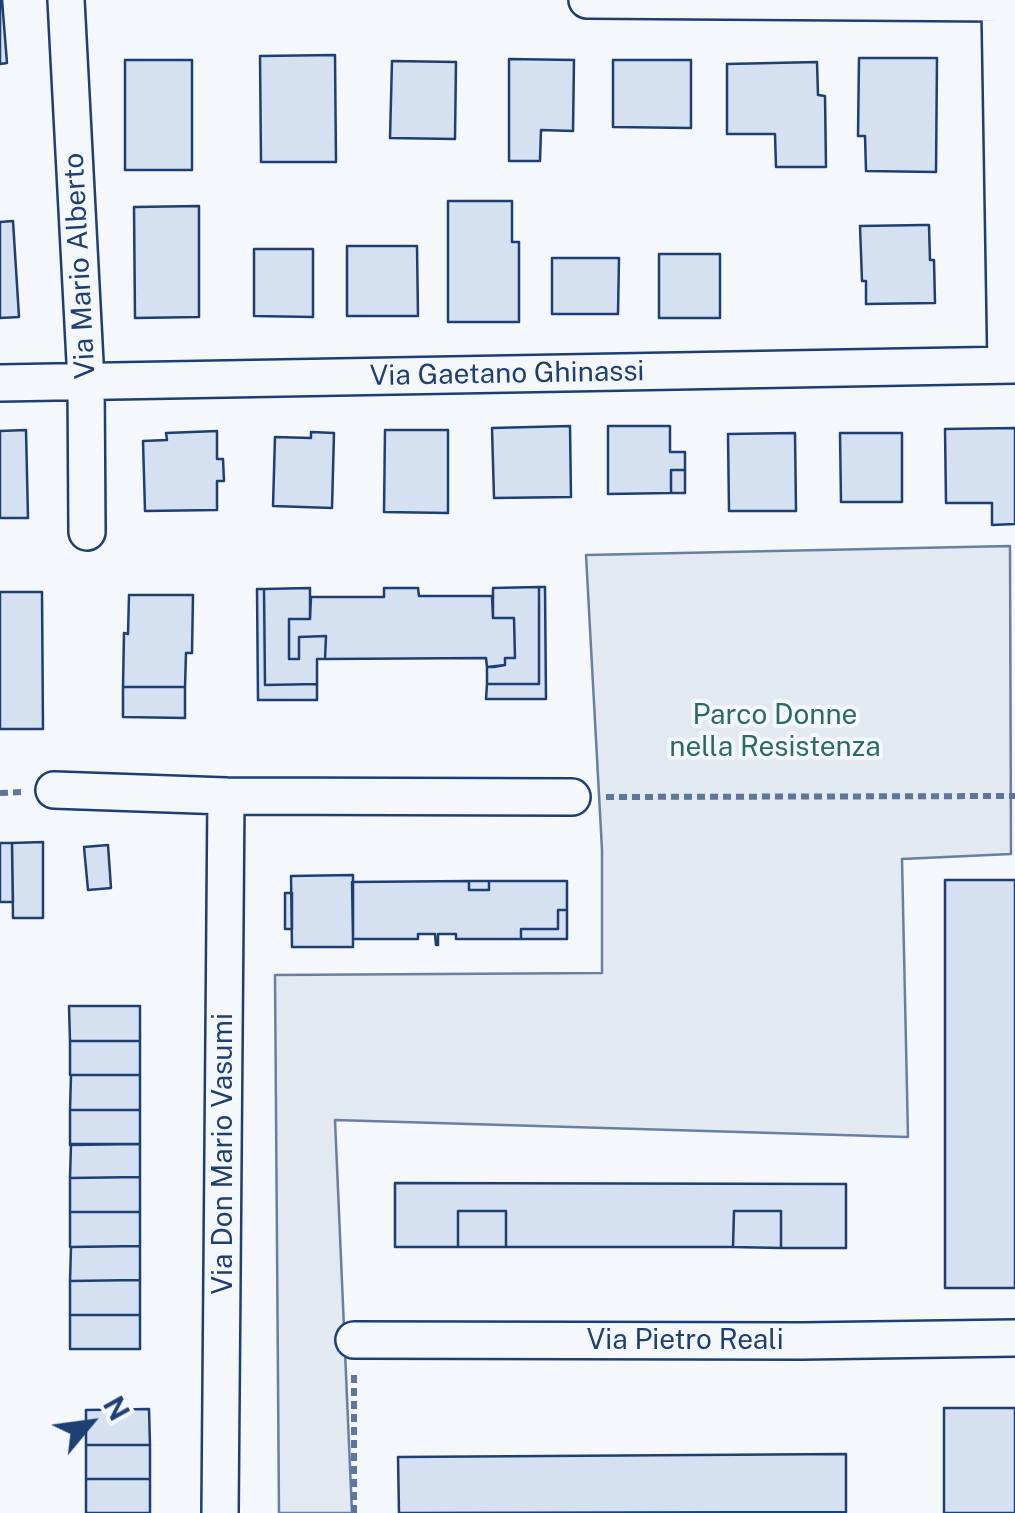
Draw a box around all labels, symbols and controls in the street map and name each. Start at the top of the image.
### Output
street label: Via Mario Alberto [57,152,103,380]
street label: Via Gaetano Ghinassi [369,355,645,393]
park label: Parco Donne nella Resistenza [669,698,881,764]
street label: Via Don Mario Vasumi [206,1013,240,1295]
street label: Via Pietro Reali [586,1323,784,1357]
north arrow [40,1373,140,1473]
text: N [97,1391,136,1426]

